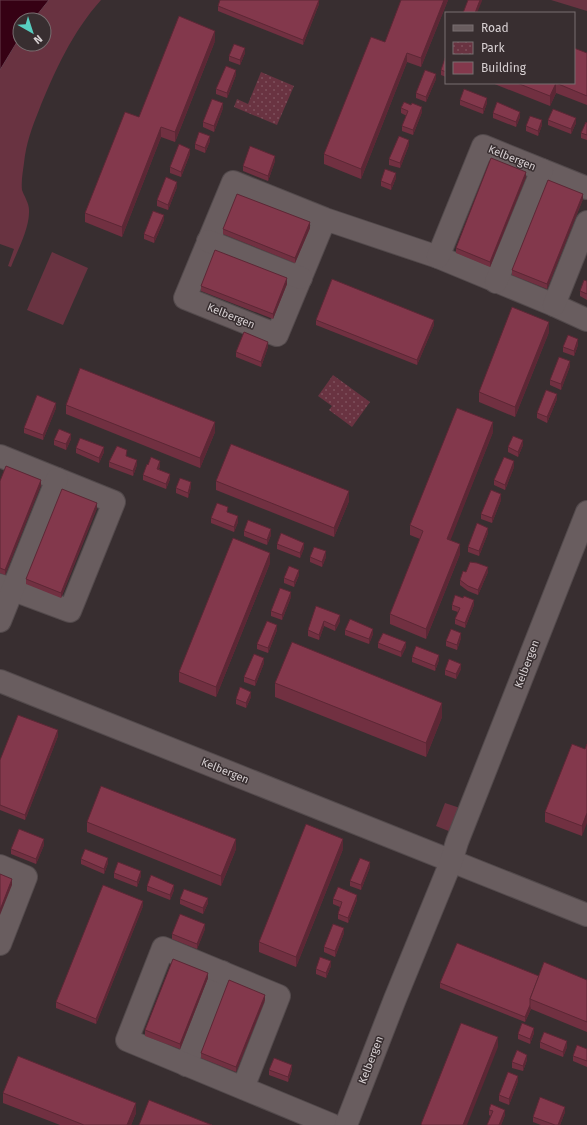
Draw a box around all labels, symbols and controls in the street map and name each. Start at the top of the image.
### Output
north arrow [12,12,52,52]
legend [445,12,575,84]
text: Road [481,21,509,35]
text: N [31,32,45,47]
text: Park [481,41,505,55]
text: Building [481,61,527,75]
street label: Kelbergen [486,143,538,173]
street label: Kelbergen [205,301,257,331]
street label: Kelbergen [512,638,542,690]
street label: Kelbergen [199,756,251,786]
street label: Kelbergen [356,1034,386,1086]

